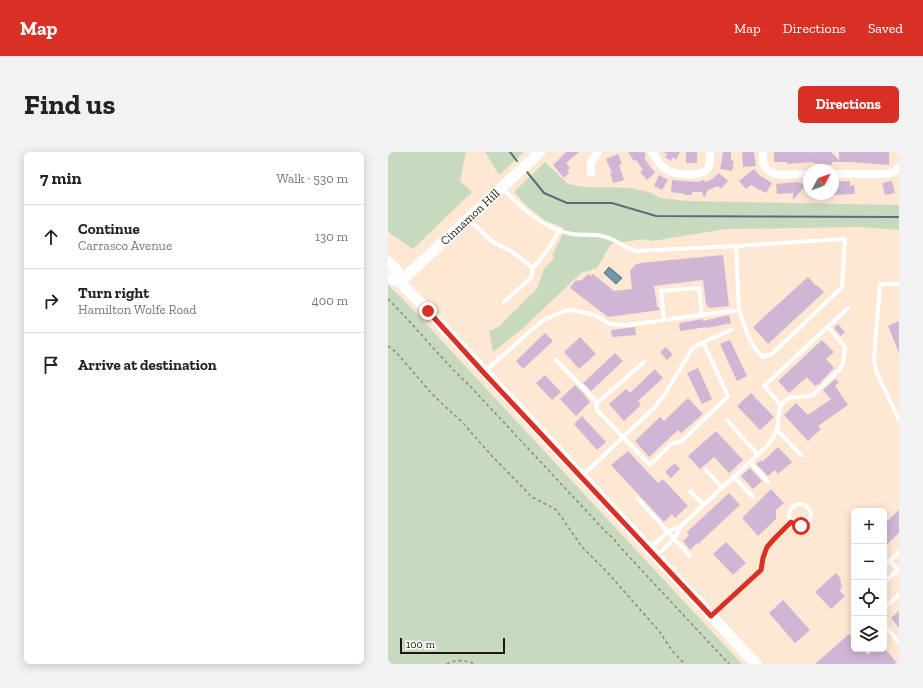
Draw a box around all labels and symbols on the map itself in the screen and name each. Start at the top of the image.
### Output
north arrow [803,164,839,200]
street label: Cinnamon Hill [438,186,502,248]
route end [419,302,437,320]
route start [792,517,810,535]
scale bar [400,636,505,655]

